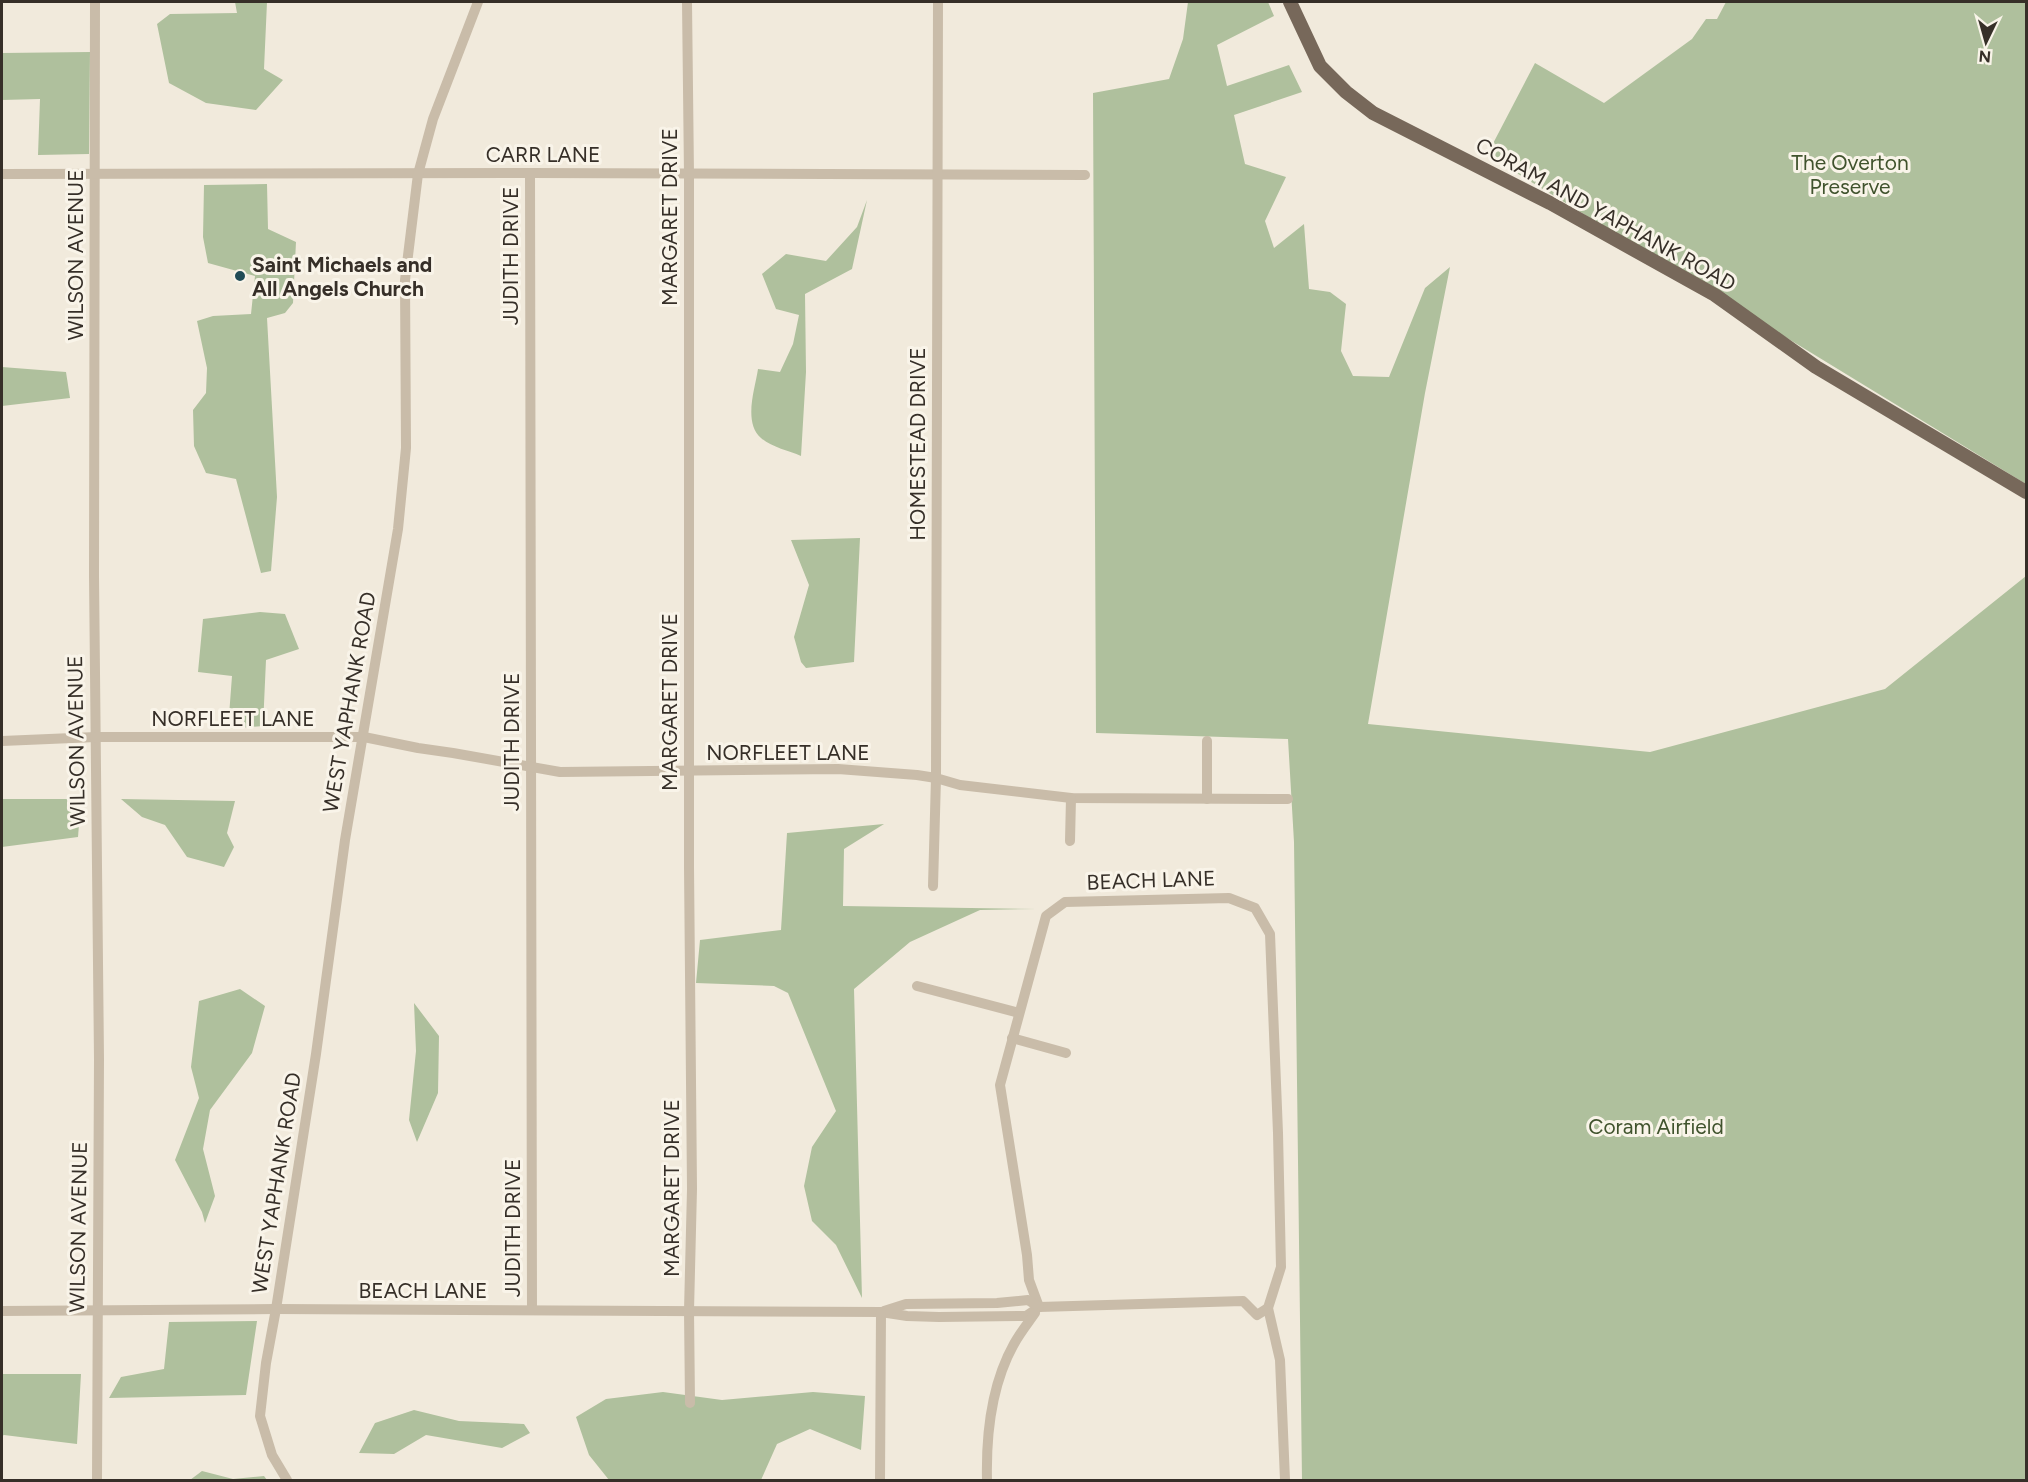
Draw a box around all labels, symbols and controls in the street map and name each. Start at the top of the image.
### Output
north arrow [1956,12,2016,72]
text: N [1978,46,1992,66]
street label: MARGARET DRIVE [657,128,682,306]
street label: CORAM AND YAPHANK ROAD [1472,132,1740,296]
street label: CARR LANE [486,142,600,167]
park label: The Overton Preserve [1791,150,1909,199]
street label: WILSON AVENUE [63,169,88,341]
street label: JUDITH DRIVE [498,187,523,325]
place label: Saint Michaels and All Angels Church [252,252,432,301]
marker: Saint Michaels and All Angels Church [233,269,247,283]
street label: HOMESTEAD DRIVE [905,347,930,541]
street label: WEST YAPHANK ROAD [317,590,381,814]
street label: MARGARET DRIVE [657,613,682,791]
street label: WILSON AVENUE [62,655,90,827]
street label: JUDITH DRIVE [499,673,524,811]
street label: NORFLEET LANE [151,706,315,731]
street label: NORFLEET LANE [706,740,870,765]
street label: BEACH LANE [1086,865,1216,895]
street label: WEST YAPHANK ROAD [246,1071,306,1295]
street label: MARGARET DRIVE [659,1099,684,1277]
park label: Coram Airfield [1588,1114,1724,1139]
street label: WILSON AVENUE [64,1141,92,1313]
street label: JUDITH DRIVE [500,1159,525,1297]
street label: BEACH LANE [359,1278,487,1303]

